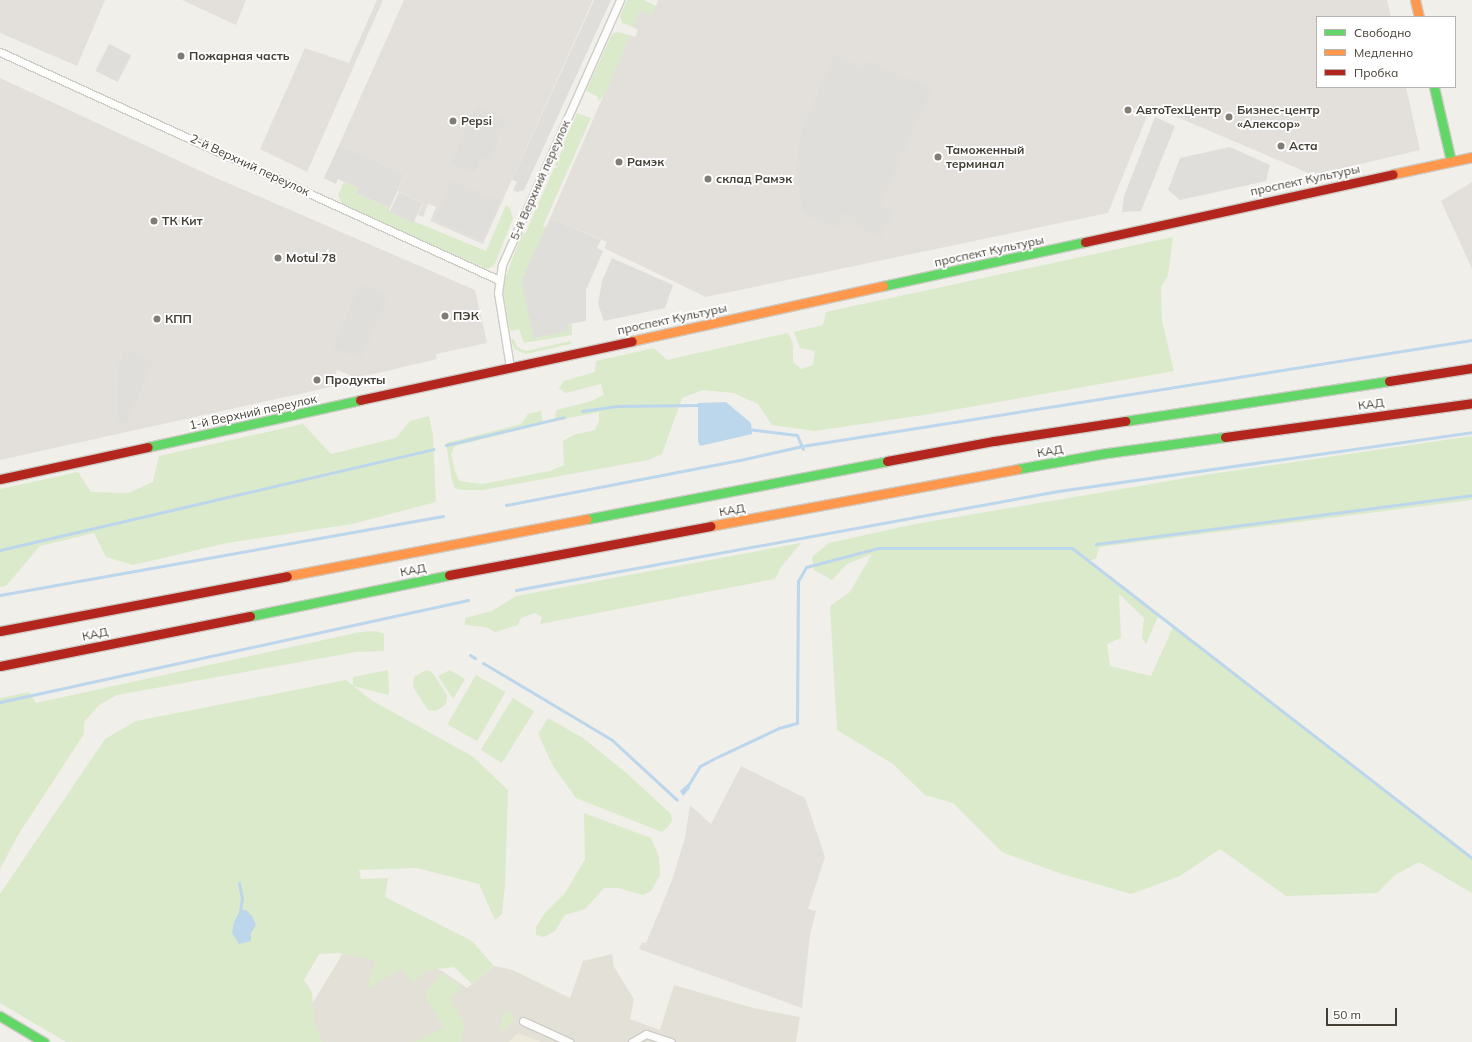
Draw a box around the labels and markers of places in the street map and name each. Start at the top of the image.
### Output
place label: Пожарная часть [189,49,289,63]
marker: Пожарная часть [176,51,186,61]
place label: АвтоТехЦентр [1136,103,1221,117]
place label: Бизнес-центр «Алексор» [1237,103,1320,131]
marker: АвтоТехЦентр [1123,105,1133,115]
marker: Бизнес-центр «Алексор» [1224,112,1234,122]
place label: Pepsi [461,114,492,128]
marker: Pepsi [448,116,458,126]
place label: Аста [1289,139,1318,153]
marker: Аста [1276,141,1286,151]
place label: Таможенный терминал [946,143,1024,171]
marker: Таможенный терминал [933,152,943,162]
place label: Рамэк [627,155,664,169]
marker: Рамэк [614,157,624,167]
place label: склад Рамэк [716,172,792,186]
marker: склад Рамэк [703,174,713,184]
place label: ТК Кит [162,214,202,228]
marker: ТК Кит [149,216,159,226]
place label: Motul 78 [286,251,336,265]
marker: Motul 78 [273,253,283,263]
place label: ПЭК [453,309,479,323]
marker: ПЭК [440,311,450,321]
place label: КПП [165,312,192,326]
marker: КПП [152,314,162,324]
place label: Продукты [325,373,386,387]
marker: Продукты [312,375,322,385]

